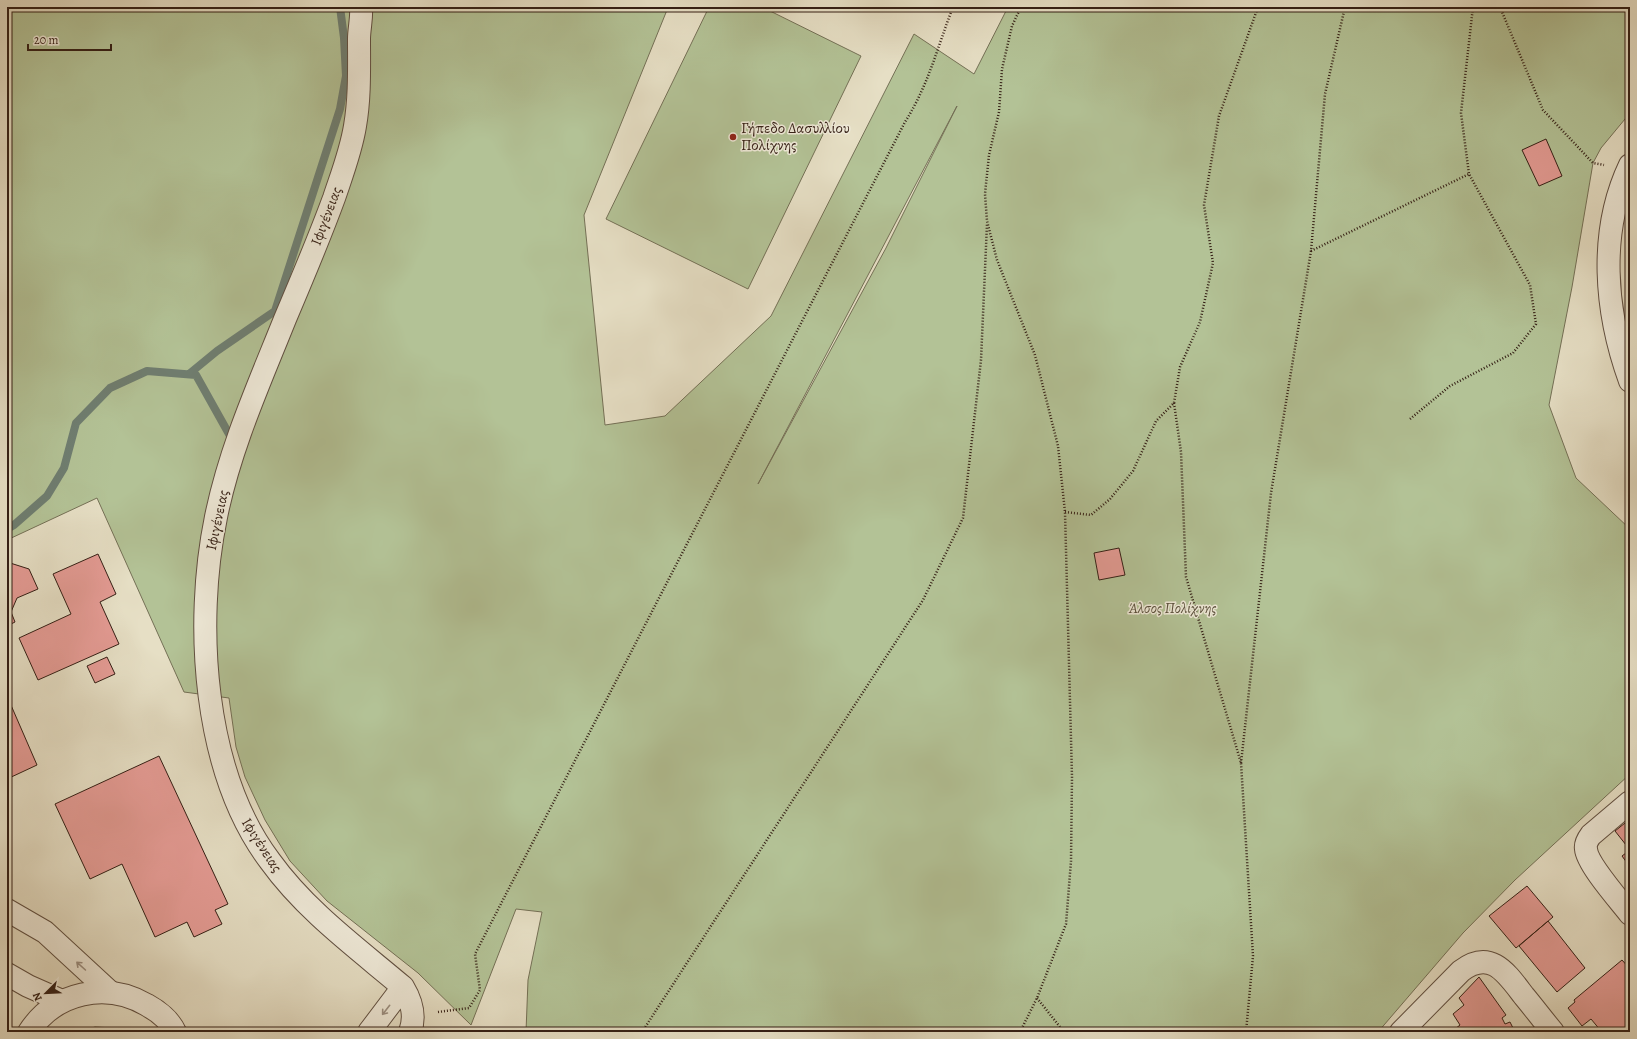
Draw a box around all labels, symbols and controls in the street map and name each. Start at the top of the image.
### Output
scale bar [28,26,111,52]
text: 20 m [34,32,58,48]
place label: Γήπεδο Δασυλλίου Πολίχνης [741,118,850,155]
marker: Γήπεδο Δασυλλίου Πολίχνης [728,132,738,142]
street label: Ιφιγένειας [306,184,346,248]
street label: Ιφιγένειας [201,488,233,552]
park label: Άλσος Πολίχνης [1128,598,1217,618]
street label: Ιφιγένειας [237,814,287,876]
one-way arrow [76,961,86,970]
north arrow [26,973,66,1013]
text: N [29,990,46,1004]
one-way arrow [382,1004,390,1015]

